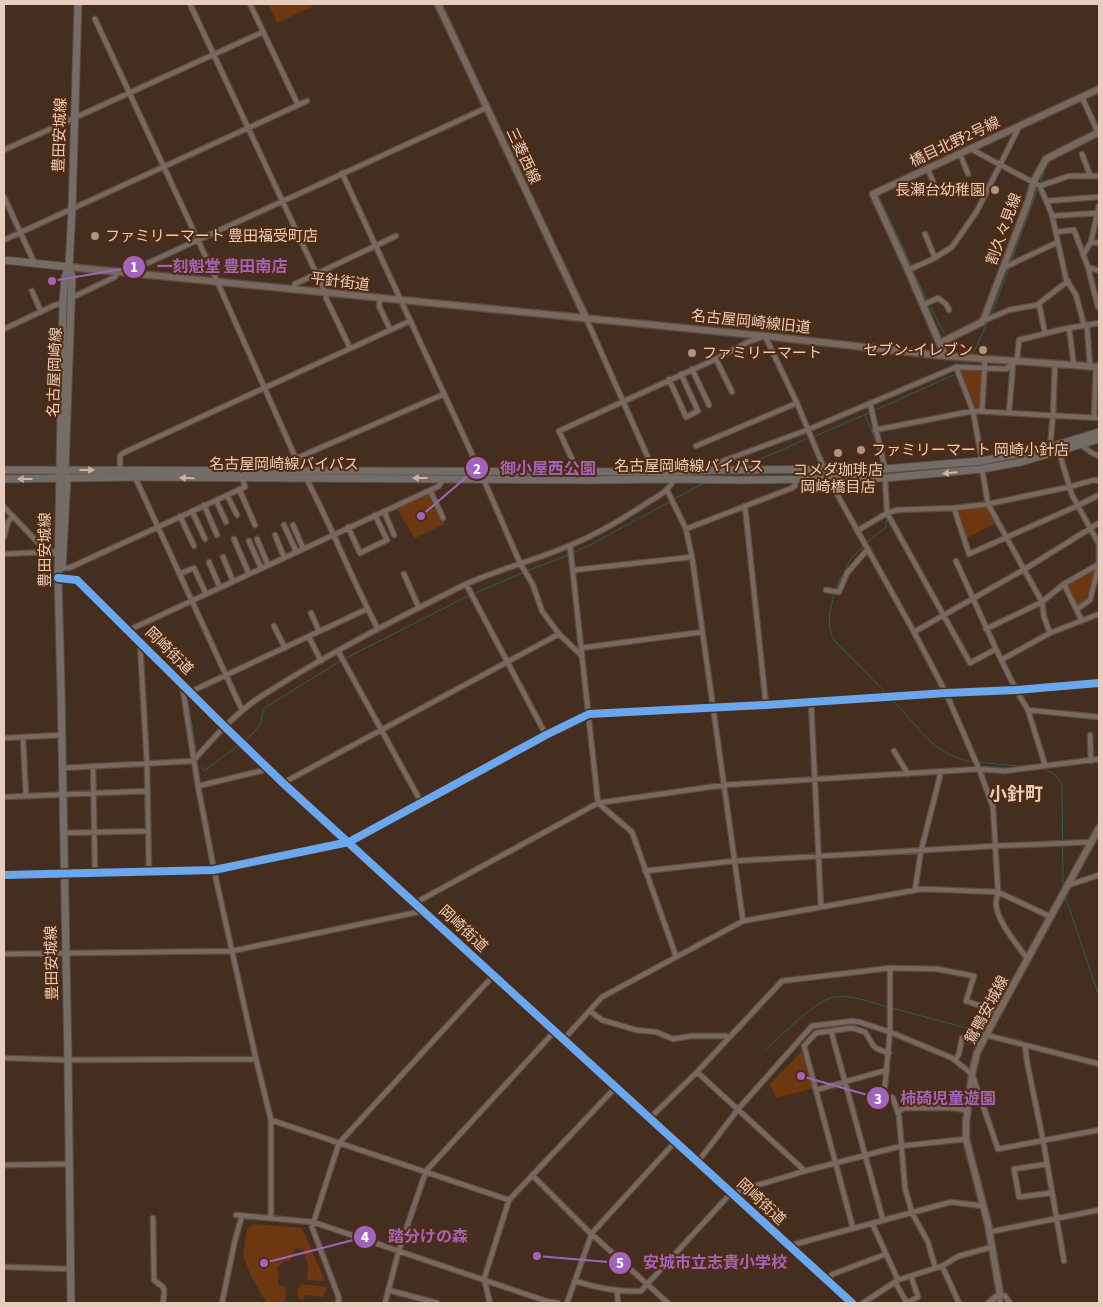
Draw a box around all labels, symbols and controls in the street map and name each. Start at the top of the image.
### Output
street label: 豊田安城線 [48,97,72,173]
street label: 橋目北野2号線 [906,112,1004,172]
street label: 三菱西線 [501,124,545,188]
place label: 長瀬台幼稚園 [895,180,985,201]
marker: 長瀬台幼稚園 [989,184,1001,196]
street label: 割久々見線 [981,190,1027,268]
place label: ファミリーマート 豊田福受町店 [105,226,318,247]
marker: ファミリーマート 豊田福受町店 [89,230,101,242]
callout: 一刻魁堂 豊田南店 [121,251,298,282]
text: 一刻魁堂 豊田南店 [156,256,288,278]
text: 1 [130,257,138,278]
street label: 平針街道 [309,268,371,296]
street label: 名古屋岡崎線旧道 [690,305,812,339]
street label: 名古屋岡崎線 [43,327,67,417]
place label: セブン-イレブン [863,340,973,361]
place label: ファミリーマート [702,343,822,364]
marker: セブン-イレブン [977,344,989,356]
marker: ファミリーマート [686,347,698,359]
place label: ファミリーマート 岡崎小針店 [871,440,1069,461]
marker: ファミリーマート 岡崎小針店 [855,444,867,456]
marker: コメダ珈琲店 岡崎橋目店 [832,447,844,459]
callout: 御小屋西公園 [465,453,606,484]
street label: 名古屋岡崎線バイパス [209,454,359,475]
street label: 名古屋岡崎線バイパス [614,456,764,477]
text: 御小屋西公園 [500,458,596,480]
text: 2 [473,459,481,480]
place label: コメダ珈琲店 岡崎橋目店 [793,460,883,498]
one-way arrow [80,466,96,474]
one-way arrow [941,469,957,477]
one-way arrow [179,473,195,481]
one-way arrow [412,474,428,482]
one-way arrow [17,475,33,483]
street label: 豊田安城線 [35,512,56,588]
street label: 岡崎街道 [140,622,198,680]
district label: 小針町 [989,782,1043,807]
street label: 岡崎街道 [434,901,492,957]
street label: 豊田安城線 [41,925,63,1001]
street label: 鴛鴨安城線 [960,972,1014,1048]
callout: 柿碕児童遊園 [865,1083,1006,1114]
text: 柿碕児童遊園 [900,1088,996,1110]
text: 3 [874,1089,882,1110]
street label: 岡崎街道 [732,1174,790,1230]
callout: 踏分けの森 [353,1221,478,1252]
text: 踏分けの森 [388,1226,468,1248]
text: 4 [361,1227,369,1248]
callout: 安城市立志貴小学校 [608,1247,797,1278]
text: 安城市立志貴小学校 [643,1252,787,1274]
text: 5 [616,1253,624,1274]

